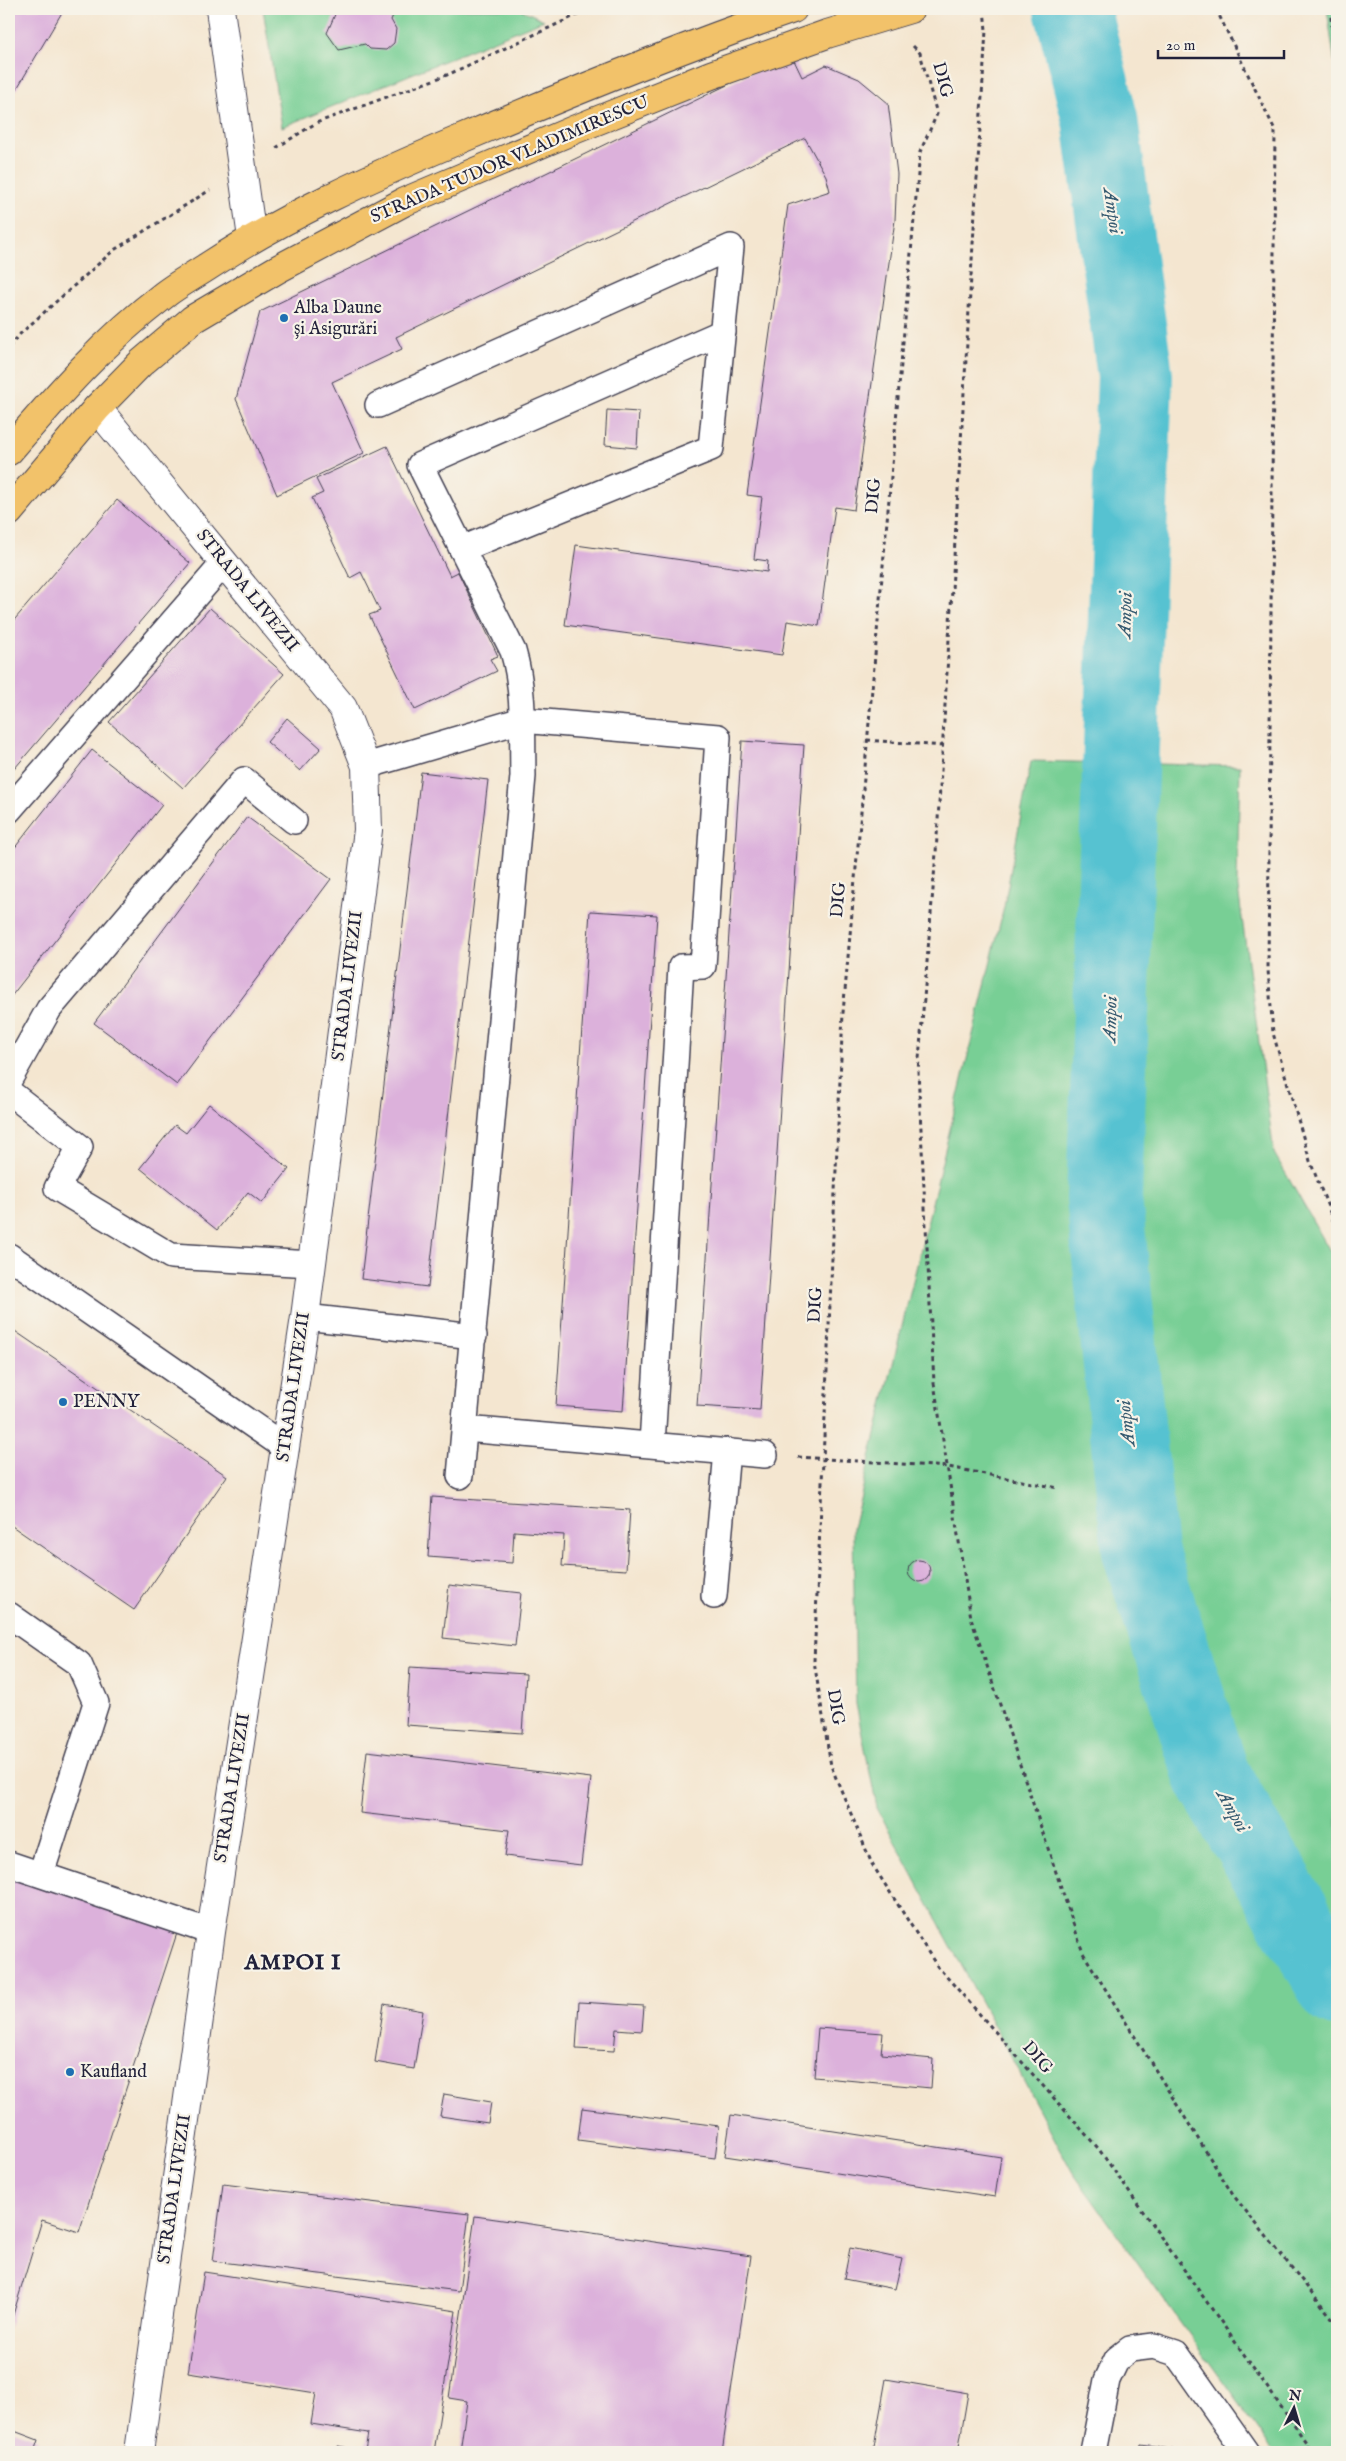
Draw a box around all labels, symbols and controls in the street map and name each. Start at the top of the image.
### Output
scale bar [1158,28,1285,60]
text: 20 m [1166,36,1196,55]
street label: DIG [926,60,958,101]
street label: STRADA TUDOR VLADIMIRESCU [367,90,653,229]
water label: Ampoi [1097,185,1127,237]
place label: Alba Daune și Asigurări [293,297,382,341]
marker: Alba Daune și Asigurări [278,312,290,324]
street label: DIG [861,476,887,515]
street label: STRADA LIVEZII [190,525,304,657]
water label: Ampoi [1113,590,1139,640]
street label: DIG [826,880,852,919]
street label: STRADA LIVEZII [327,909,369,1062]
water label: Ampoi [1098,994,1124,1044]
street label: DIG [804,1286,828,1324]
street label: STRADA LIVEZII [272,1310,316,1463]
place label: PENNY [73,1391,140,1414]
marker: PENNY [57,1396,69,1408]
water label: Ampoi [1112,1397,1142,1449]
street label: DIG [821,1687,849,1727]
street label: STRADA LIVEZII [210,1711,256,1864]
water label: Ampoi [1209,1783,1255,1838]
district label: AMPOI I [243,1949,342,1977]
street label: DIG [1016,2037,1058,2080]
place label: Kaufland [80,2061,147,2084]
marker: Kaufland [64,2066,76,2078]
street label: STRADA LIVEZII [153,2112,197,2265]
north arrow [1268,2384,1318,2434]
text: N [1287,2386,1302,2406]

